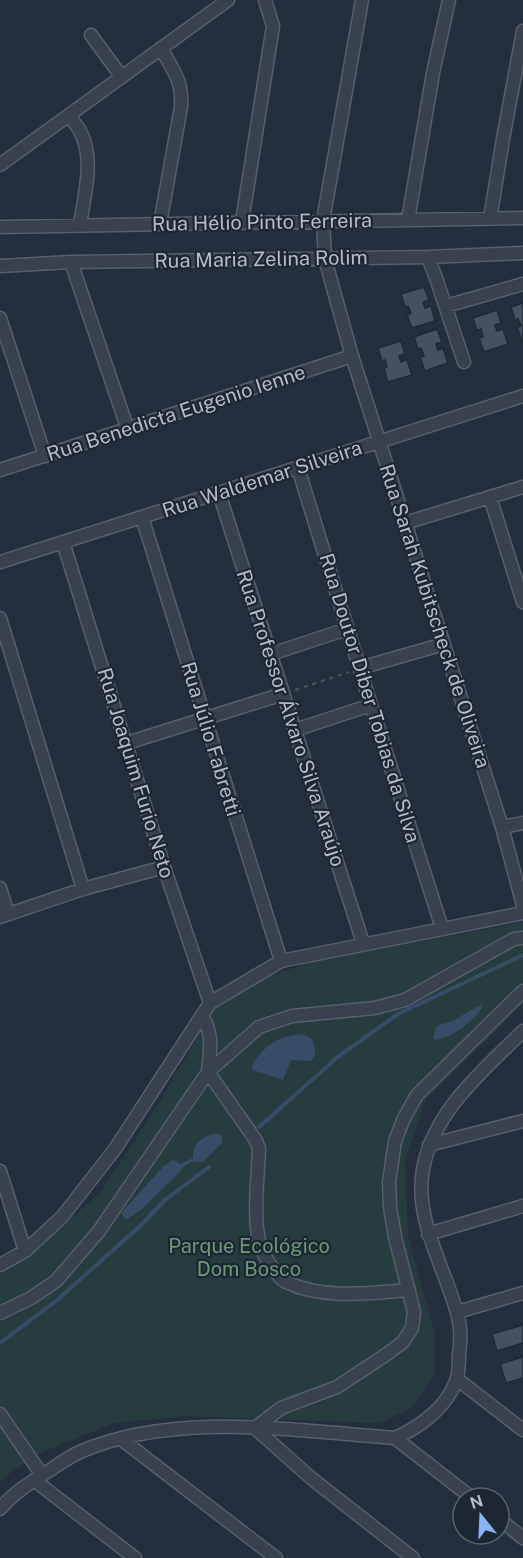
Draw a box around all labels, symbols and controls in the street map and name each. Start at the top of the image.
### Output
street label: Rua Hélio Pinto Ferreira [152,208,372,236]
street label: Rua Maria Zelina Rolim [154,245,368,273]
street label: Rua Benedicta Eugenio Ienne [44,360,308,466]
street label: Rua Waldemar Silveira [159,435,365,523]
street label: Rua Sarah Kubitscheck de Oliveira [374,461,496,771]
street label: Rua Doutor Diber Tobias da Silva [314,550,426,846]
street label: Rua Professor Álvaro Silva Araújo [232,566,351,869]
street label: Rua Júlio Fabretti [176,659,246,819]
street label: Rua Joaquim Furio Neto [93,665,179,881]
park label: Parque Ecológico Dom Bosco [168,1234,330,1281]
north arrow [451,1486,511,1546]
text: N [468,1491,485,1513]

